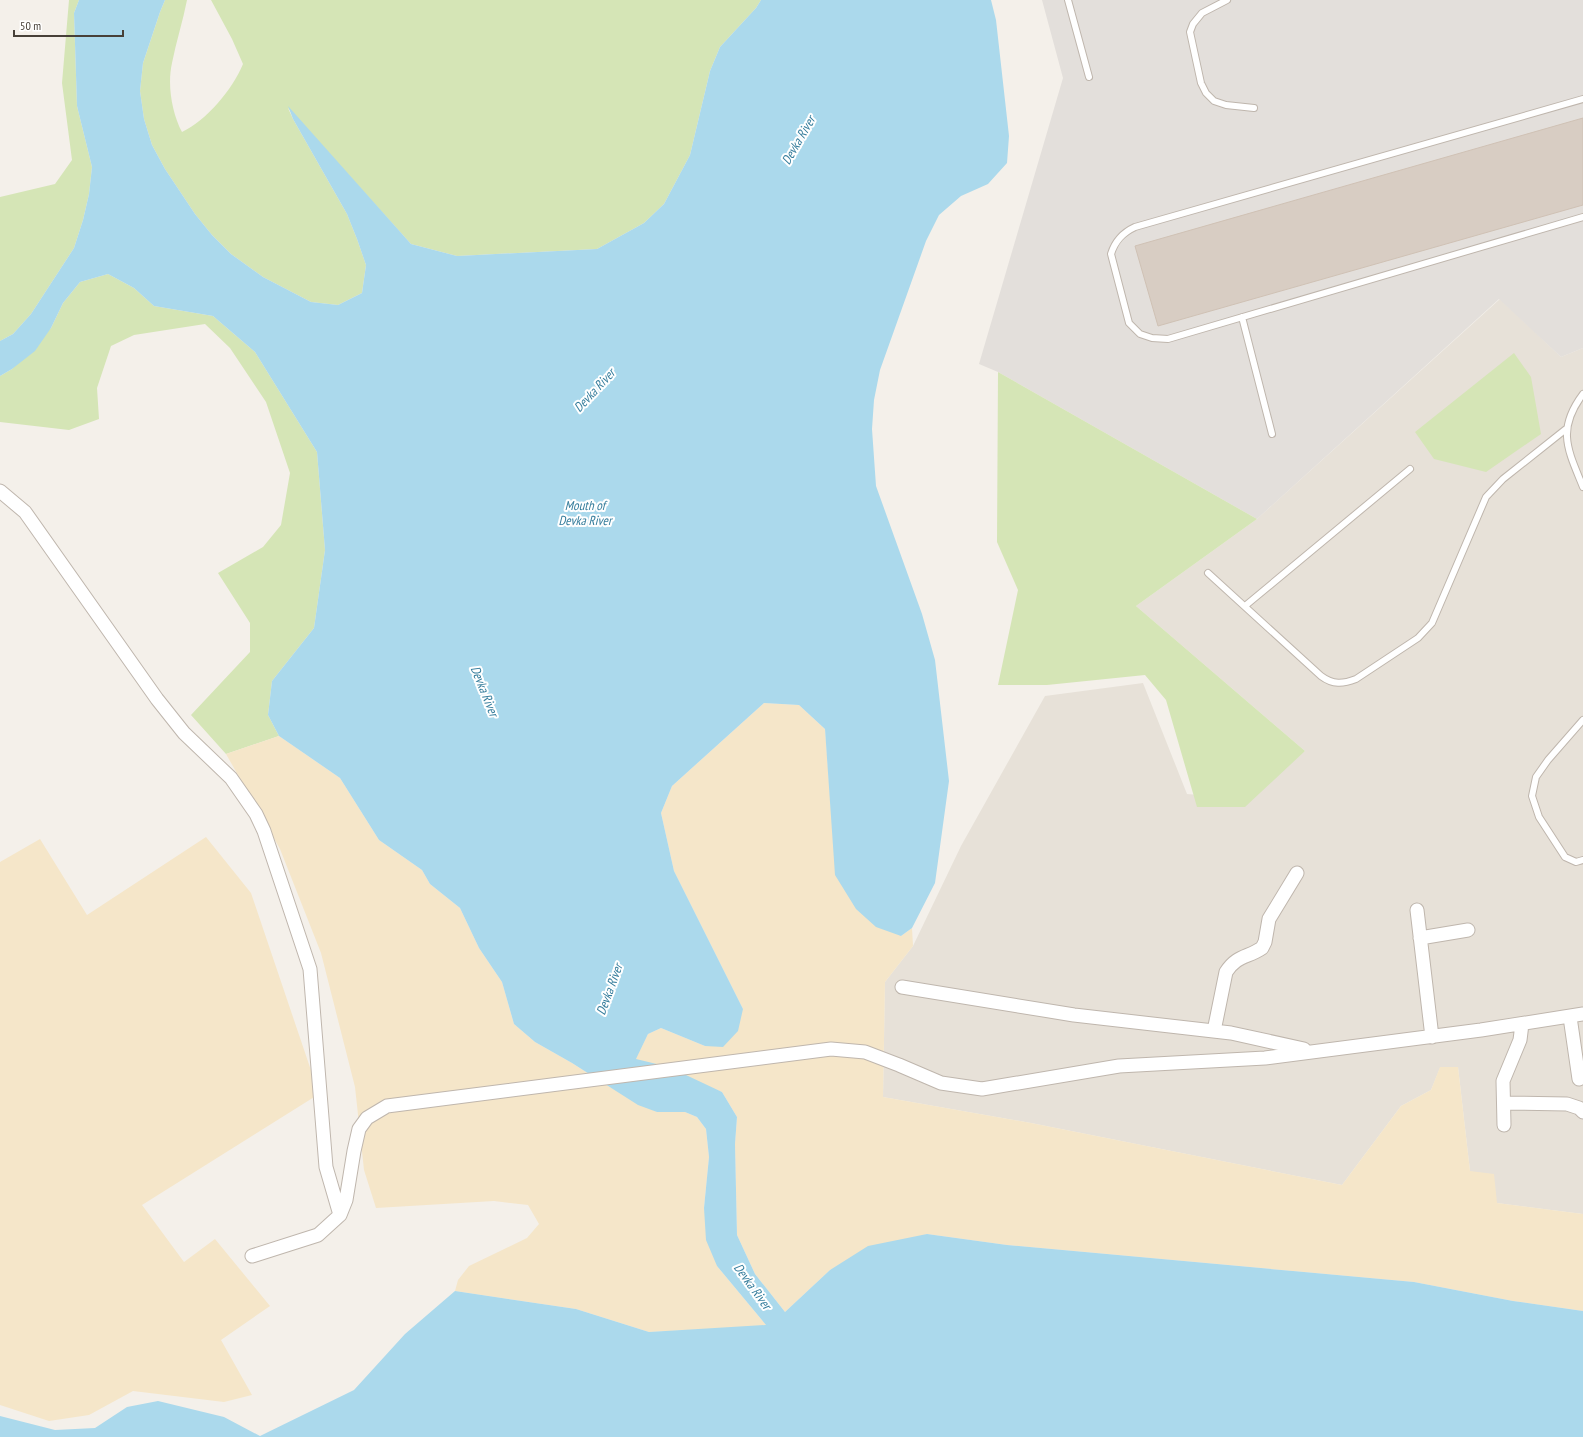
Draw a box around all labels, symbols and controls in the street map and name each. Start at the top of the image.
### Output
scale bar [14,12,123,38]
text: 50 m [20,18,41,33]
water label: Devka River [778,111,820,167]
water label: Devka River [570,363,620,416]
water label: Mouth of Devka River [558,497,614,529]
water label: Devka River [467,663,503,721]
water label: Devka River [592,959,627,1017]
water label: Devka River [730,1260,776,1315]

